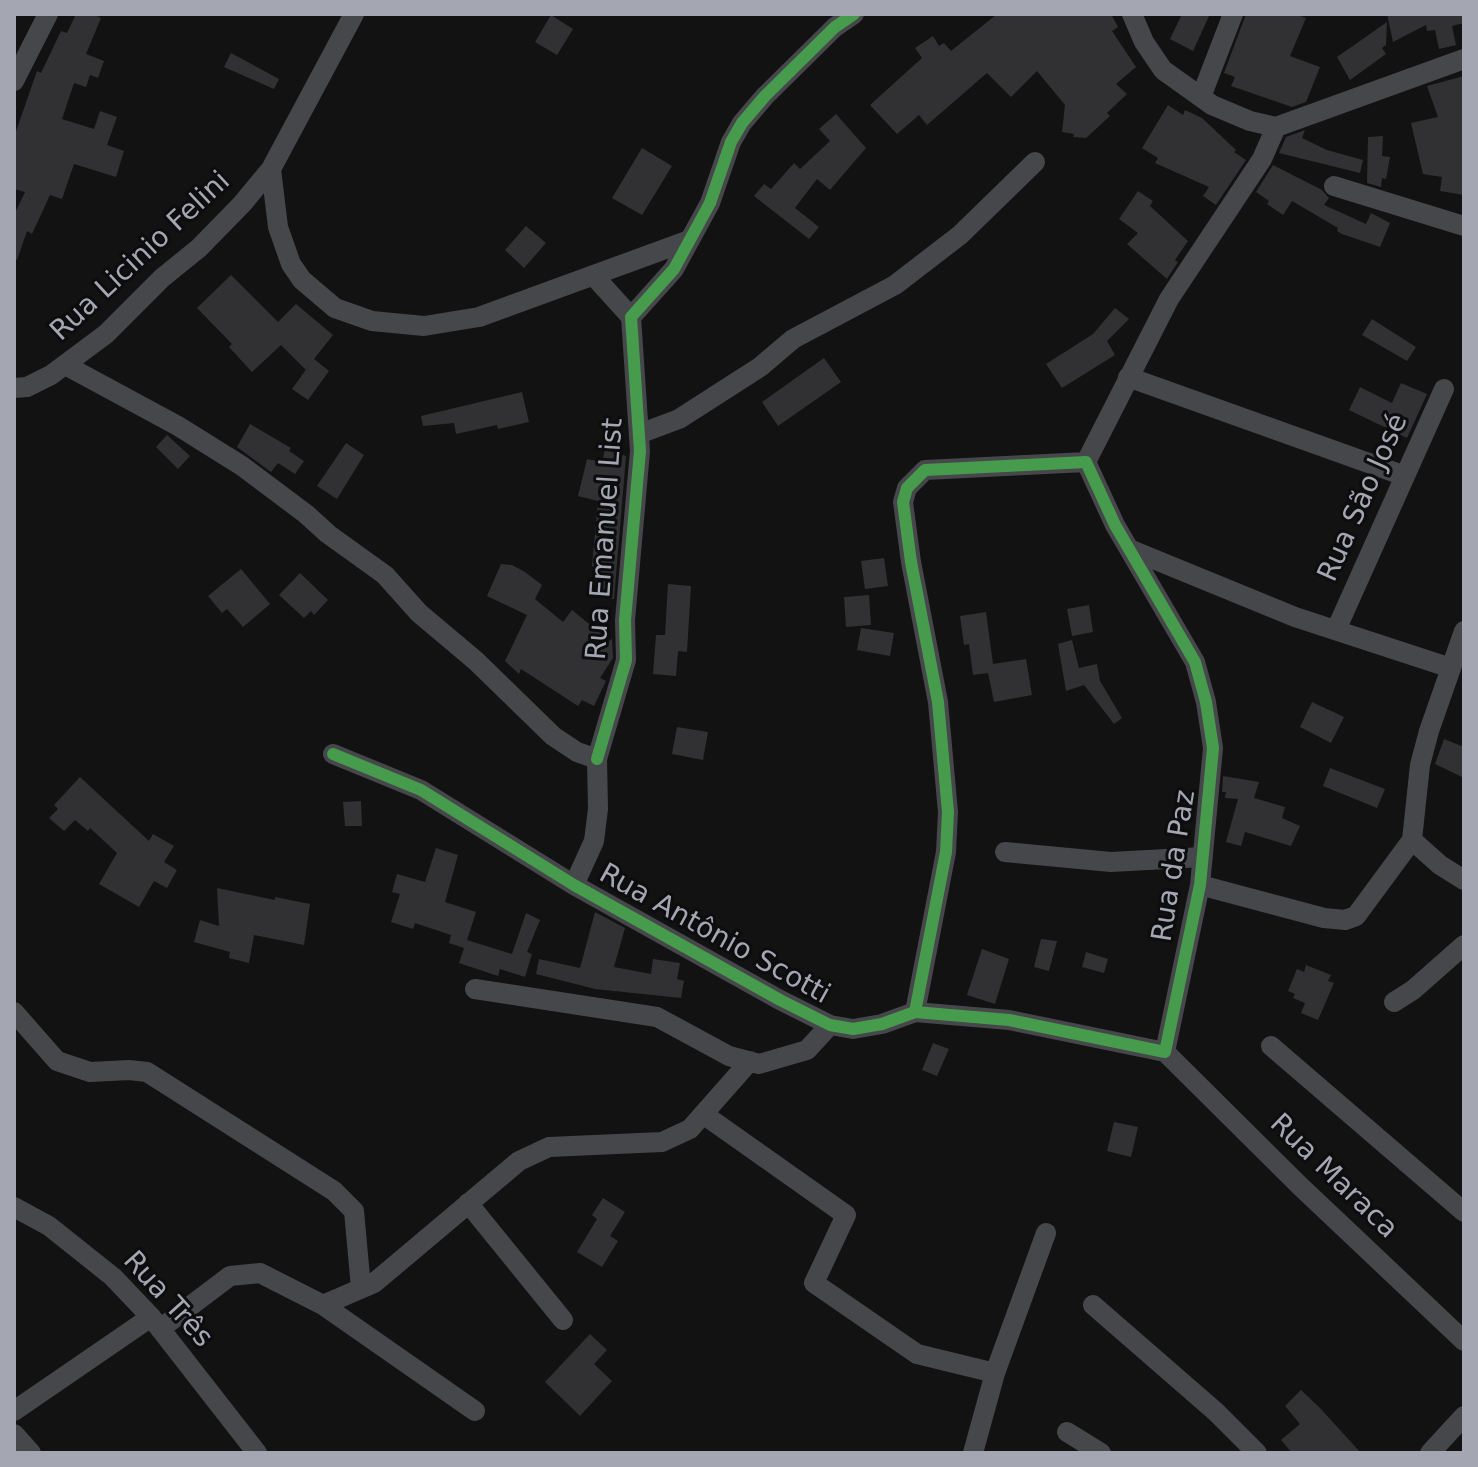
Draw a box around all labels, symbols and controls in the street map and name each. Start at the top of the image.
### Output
street label: Rua Licinio Felini [44,165,238,349]
street label: Rua São José [1312,409,1416,587]
street label: Rua Emanuel List [581,417,631,661]
street label: Rua da Paz [1146,788,1204,944]
street label: Rua Antônio Scotti [593,858,835,1012]
street label: Rua Maraca [1262,1108,1404,1246]
street label: Rua Três [115,1245,219,1355]

